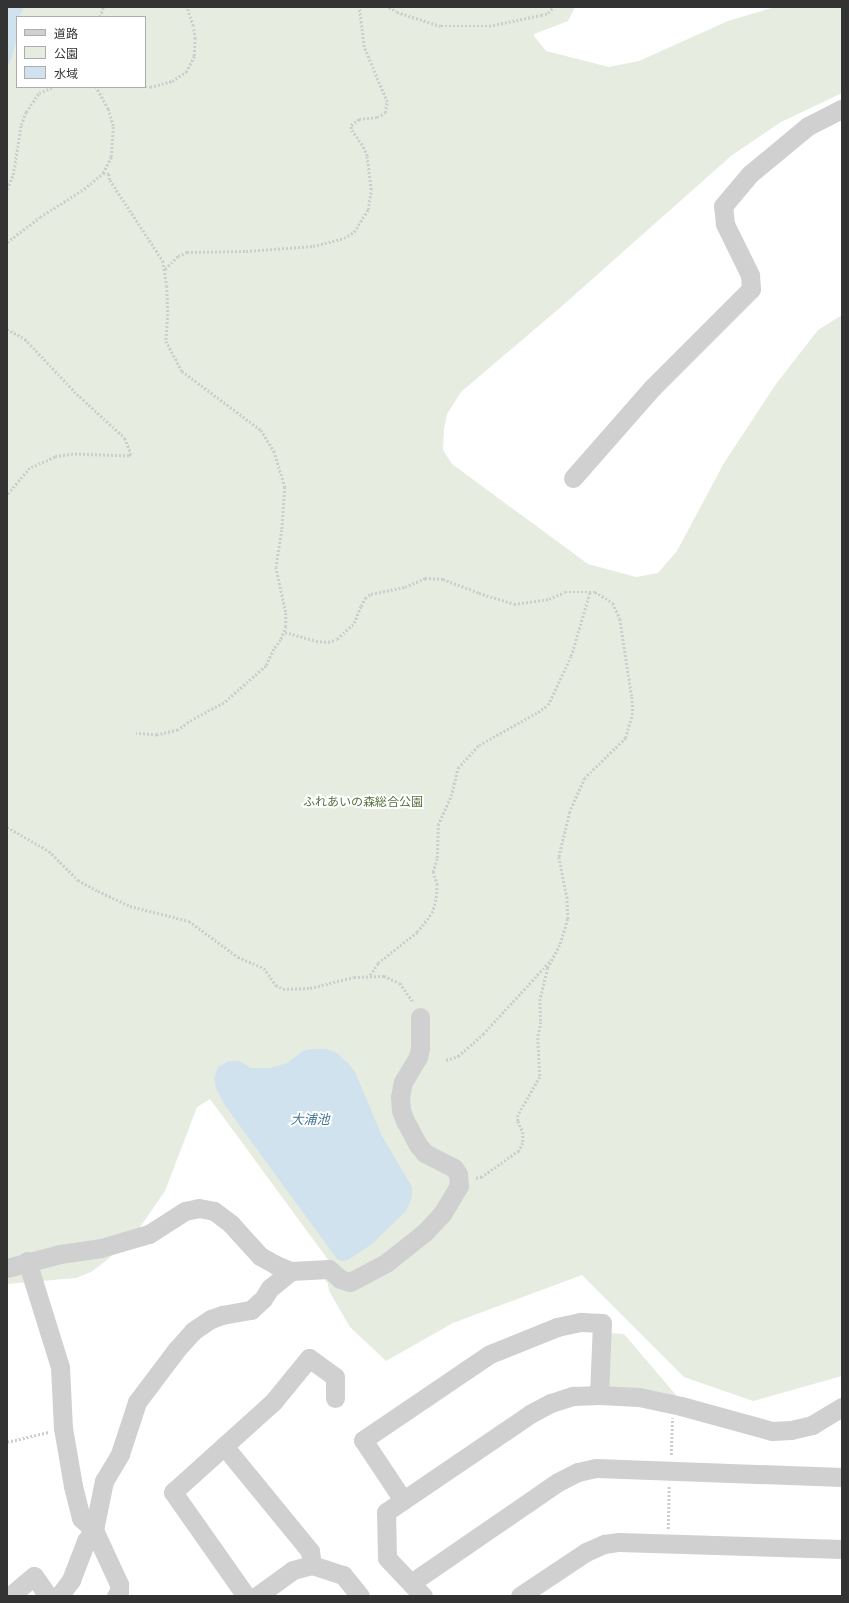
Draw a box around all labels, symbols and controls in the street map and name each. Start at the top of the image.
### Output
legend [16,16,146,88]
text: 道路 [54,26,78,41]
text: 公園 [54,46,78,61]
text: 水域 [54,66,78,81]
park label: ふれあいの森総合公園 [303,795,423,809]
water label: 大浦池 [291,1112,329,1128]

